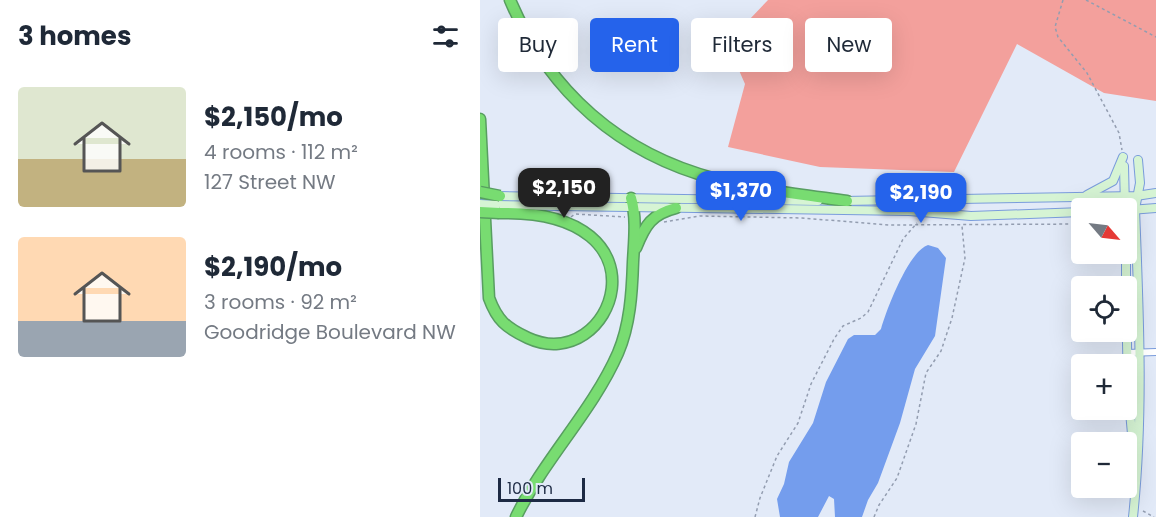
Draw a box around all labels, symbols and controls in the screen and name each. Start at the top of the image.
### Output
text: 3 homes [18,18,131,54]
chip: Buy [498,18,578,72]
chip: Rent [590,18,679,72]
chip: Filters [691,18,793,72]
chip: New [805,18,892,72]
icon: filters [429,20,462,53]
text: $2,150/mo [204,99,343,135]
icon: home [66,111,138,183]
text: 4 rooms · 112 m² [204,138,358,166]
text: 127 Street NW [204,168,336,196]
pin: $2,150 [515,168,613,219]
pin: $1,370 [692,171,790,222]
text: $2,150 [532,173,596,201]
pin: $2,190 [872,173,970,224]
text: $1,370 [710,176,772,204]
text: $2,190 [889,178,953,206]
north arrow [1071,198,1137,264]
map controls [1071,198,1137,498]
text: $2,190/mo [204,249,342,285]
icon: home [66,261,138,333]
button: locate [1071,276,1137,342]
text: 3 rooms · 92 m² [204,288,357,316]
text: Goodridge Boulevard NW [204,318,456,346]
button: + [1071,354,1137,420]
button: − [1071,432,1137,498]
scale bar [498,475,585,502]
text: 100 m [507,477,553,500]

